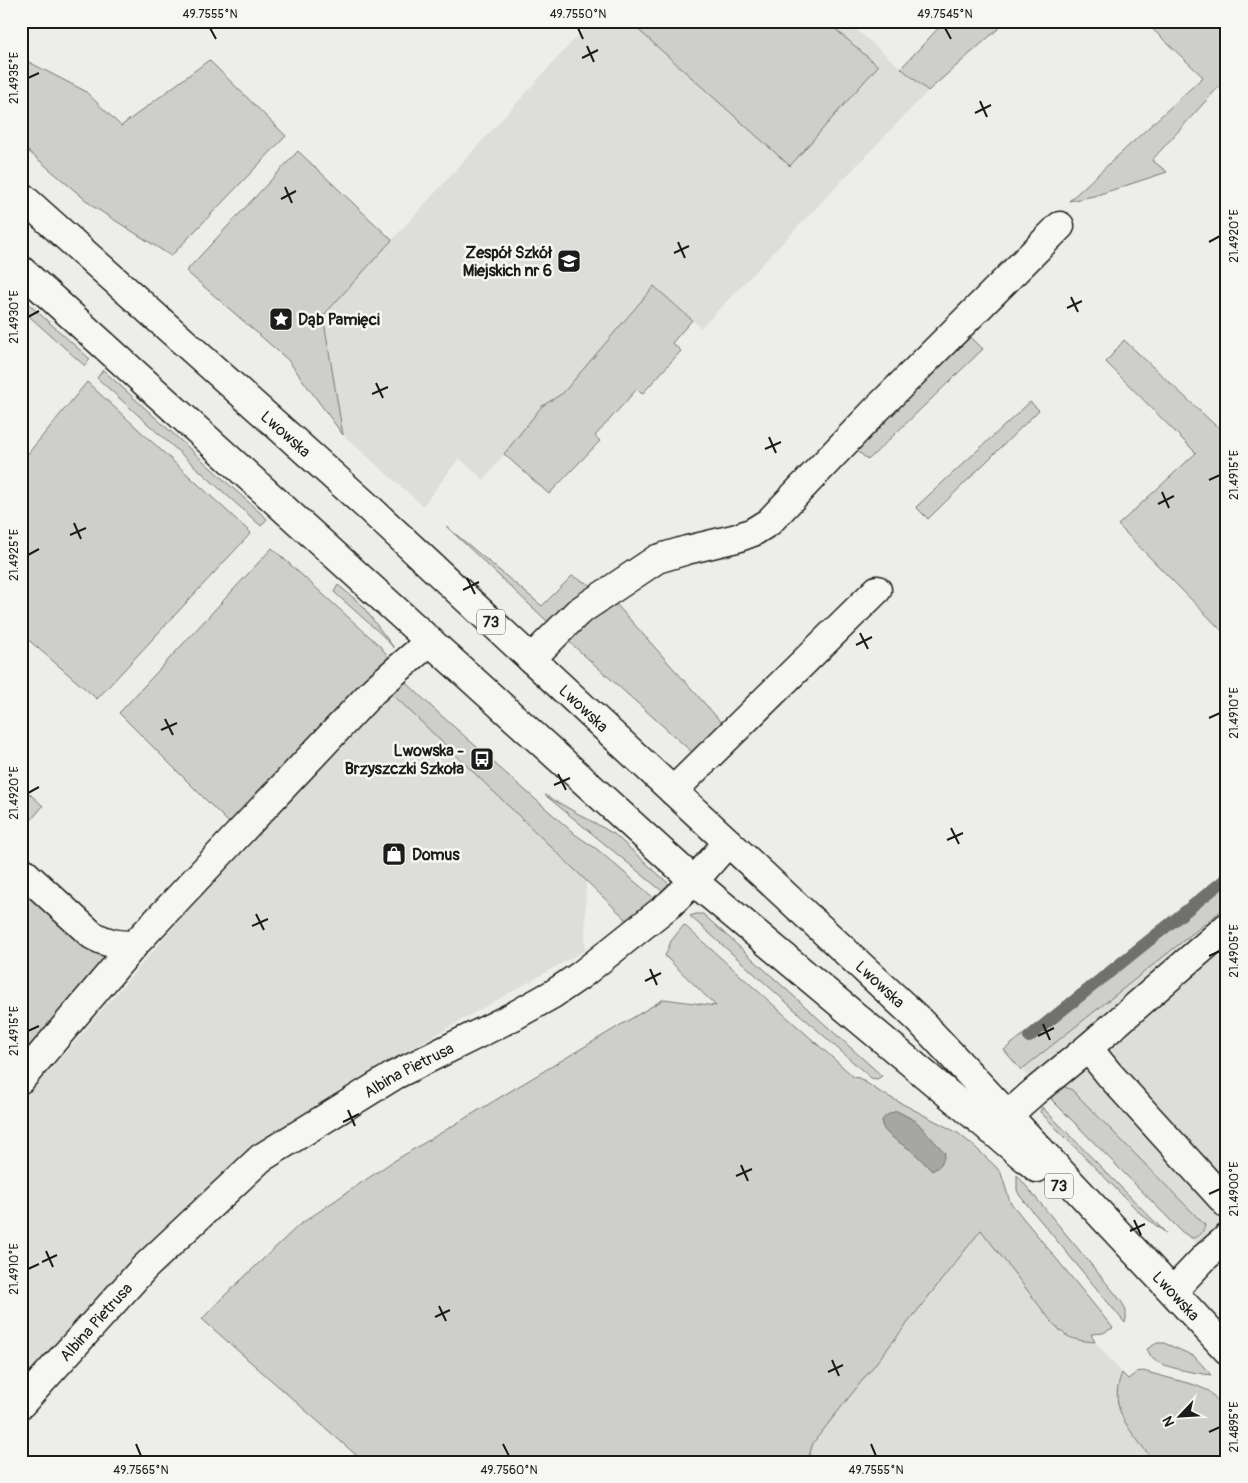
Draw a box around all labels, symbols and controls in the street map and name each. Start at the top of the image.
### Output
text: 49.7555°N [183,7,238,22]
text: 49.7550°N [550,7,606,22]
text: 49.7545°N [917,7,973,22]
text: 21.4935°E [7,52,22,104]
text: 21.4920°E [1227,209,1242,263]
place label: Zespół Szkół Miejskich nr 6 [463,243,553,281]
school or university icon: Zespół Szkół Miejskich nr 6 [556,248,582,274]
text: 21.4930°E [7,290,22,344]
place icon: Dąb Pamięci [268,306,294,332]
place label: Dąb Pamięci [298,310,380,330]
street label: Lwowska [256,407,315,462]
text: 21.4915°E [1227,450,1242,500]
text: 21.4925°E [7,529,22,581]
road number: 73 [477,610,505,634]
street label: Lwowska [554,681,612,737]
text: 21.4910°E [1227,687,1242,739]
place label: Lwowska - Brzyszczki Szkoła [345,741,465,779]
bus stop icon: Lwowska - Brzyszczki Szkoła [469,746,495,772]
text: 21.4920°E [7,766,22,820]
shop icon: Domus [381,841,407,867]
place label: Domus [412,845,460,865]
text: 21.4905°E [1227,924,1242,978]
street label: Lwowska [851,957,909,1013]
text: 21.4915°E [7,1006,22,1056]
street label: Albina Pietrusa [360,1039,457,1103]
text: 21.4900°E [1227,1161,1242,1217]
road number: 73 [1045,1174,1073,1198]
text: 21.4910°E [7,1243,22,1295]
street label: Lwowska [1148,1268,1204,1325]
street label: Albina Pietrusa [56,1279,137,1366]
north arrow [1156,1390,1206,1440]
text: 21.4895°E [1227,1401,1242,1453]
text: N [1159,1413,1178,1429]
text: 49.7565°N [113,1463,169,1478]
text: 49.7560°N [480,1463,538,1478]
text: 49.7555°N [849,1463,904,1478]

